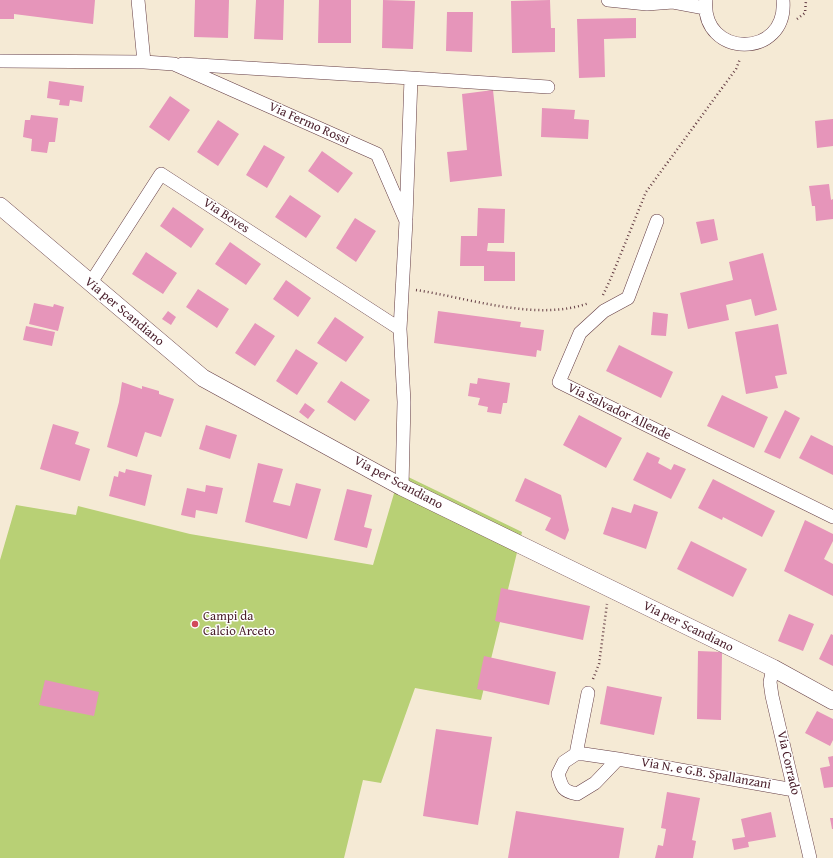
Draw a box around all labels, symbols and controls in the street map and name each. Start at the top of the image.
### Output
street label: Via Fermo Rossi [266,99,352,149]
street label: Via Boves [200,195,252,237]
street label: Via per Scandiano [81,274,167,350]
street label: Via Salvador Allende [565,380,673,444]
street label: Via per Scandiano [351,453,445,513]
street label: Via per Scandiano [640,598,736,656]
place label: Campi da Calcio Arceto [203,609,275,640]
marker: Campi da Calcio Arceto [190,619,200,629]
street label: Via Corrado [773,729,803,797]
street label: Via N. e G.B. Spallanzani [640,755,772,793]

